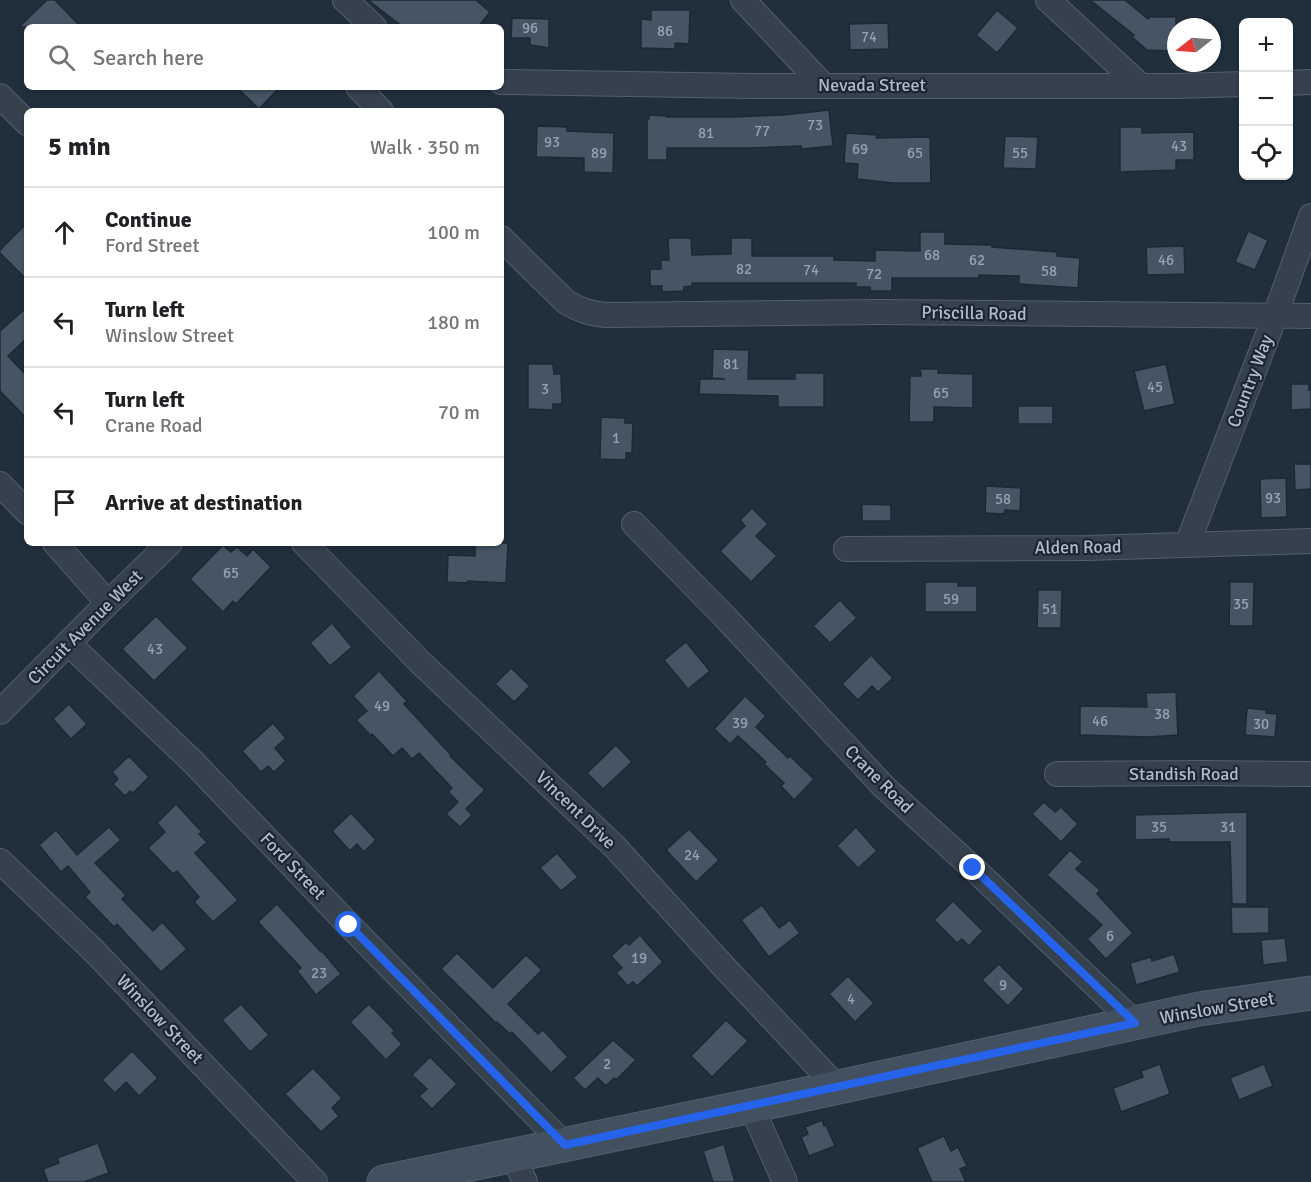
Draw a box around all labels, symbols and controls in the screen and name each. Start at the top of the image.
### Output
north arrow [1167,18,1221,72]
map controls [1239,18,1293,180]
button: + [1239,18,1293,72]
house number: 96 [522,19,538,37]
house number: 86 [657,22,673,40]
search box [24,24,504,90]
house number: 74 [861,28,877,46]
icon: search [45,41,78,74]
text: Search here [93,44,204,71]
button: − [1239,72,1293,126]
street label: Nevada Street [818,74,926,96]
house number: 73 [807,116,823,134]
house number: 77 [754,122,770,140]
house number: 81 [698,124,714,142]
button: locate [1239,126,1293,180]
text: 5 min [48,131,111,163]
house number: 93 [544,133,560,151]
text: Walk · 350 m [370,135,480,160]
house number: 43 [1171,137,1187,155]
house number: 69 [852,140,868,158]
house number: 89 [591,144,607,162]
house number: 65 [907,144,923,162]
house number: 55 [1012,144,1028,162]
text: Continue [105,206,192,233]
icon: ahead [48,216,81,249]
text: 100 m [427,220,480,245]
text: Ford Street [105,233,200,258]
house number: 68 [924,246,940,264]
house number: 62 [969,251,985,269]
house number: 46 [1158,251,1174,269]
house number: 82 [736,260,752,278]
house number: 74 [803,261,819,279]
house number: 58 [1041,262,1057,280]
house number: 72 [866,265,882,283]
text: Turn left [105,296,185,323]
street label: Priscilla Road [921,301,1027,325]
icon: left [48,306,81,339]
text: 180 m [427,310,480,335]
text: Winslow Street [105,323,234,348]
street label: Country Way [1222,331,1278,430]
house number: 81 [723,355,739,373]
house number: 45 [1147,378,1163,396]
house number: 3 [541,380,549,398]
house number: 65 [933,384,949,402]
text: Turn left [105,386,185,413]
icon: left [48,396,81,429]
text: 70 m [438,400,480,425]
text: Crane Road [105,413,203,438]
house number: 1 [612,429,620,447]
icon: arrive [48,486,81,519]
text: Arrive at destination [105,489,302,516]
house number: 93 [1265,489,1281,507]
house number: 58 [995,490,1011,508]
street label: Alden Road [1034,535,1122,559]
house number: 65 [223,564,239,582]
street label: Circuit Avenue West [23,565,147,689]
house number: 59 [943,590,959,608]
house number: 35 [1233,595,1249,613]
house number: 51 [1042,600,1058,618]
house number: 43 [147,640,163,658]
house number: 49 [374,697,390,715]
house number: 38 [1154,705,1170,723]
house number: 46 [1092,712,1108,730]
house number: 39 [732,714,748,732]
house number: 30 [1253,715,1269,733]
street label: Crane Road [840,740,918,818]
street label: Standish Road [1129,763,1239,785]
street label: Vincent Drive [531,766,621,854]
house number: 35 [1151,818,1167,836]
house number: 31 [1220,818,1236,836]
street label: Ford Street [256,828,330,904]
house number: 24 [684,846,700,864]
route end [959,854,985,880]
route start [335,911,361,937]
house number: 6 [1106,927,1114,945]
house number: 19 [631,949,647,967]
house number: 23 [311,964,327,982]
street label: Winslow Street [112,970,208,1068]
house number: 9 [999,976,1007,994]
street label: Winslow Street [1158,987,1276,1029]
house number: 4 [847,990,855,1008]
house number: 2 [603,1055,611,1073]

